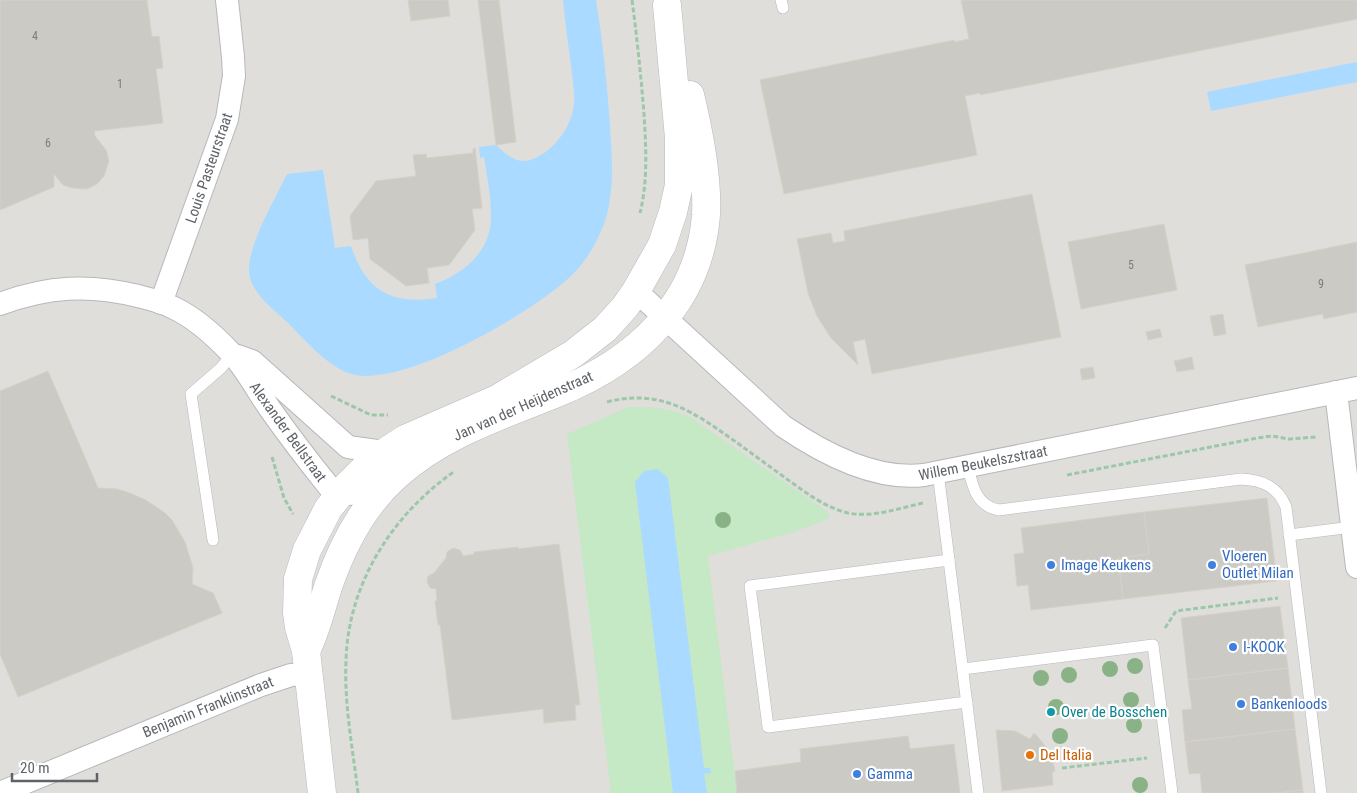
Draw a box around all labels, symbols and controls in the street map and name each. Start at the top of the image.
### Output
house number: 4 [32,29,38,43]
house number: 1 [117,77,123,91]
street label: Louis Pasteurstraat [182,110,236,226]
house number: 6 [45,136,51,150]
house number: 5 [1128,258,1134,272]
house number: 9 [1318,277,1324,291]
street label: Jan van der Heijdenstraat [450,367,596,445]
street label: Alexander Bellstraat [246,379,330,485]
street label: Willem Beukelszstraat [917,442,1049,484]
place label: Vloeren Outlet Milan [1222,547,1294,582]
place label: Image Keukens [1061,556,1151,574]
marker: Image Keukens [1045,559,1057,571]
marker: Vloeren Outlet Milan [1206,559,1218,571]
place label: I-KOOK [1243,638,1285,656]
marker: I-KOOK [1227,641,1239,653]
street label: Benjamin Franklinstraat [140,673,276,741]
place label: Bankenloods [1251,695,1327,713]
marker: Bankenloods [1235,698,1247,710]
place label: Over de Bosschen [1061,703,1167,721]
marker: Over de Bosschen [1045,706,1057,718]
place label: Del Italia [1040,746,1092,764]
marker: Del Italia [1024,749,1036,761]
scale bar [12,750,98,782]
text: 20 m [20,759,50,777]
place label: Gamma [867,765,913,783]
marker: Gamma [851,768,863,780]

